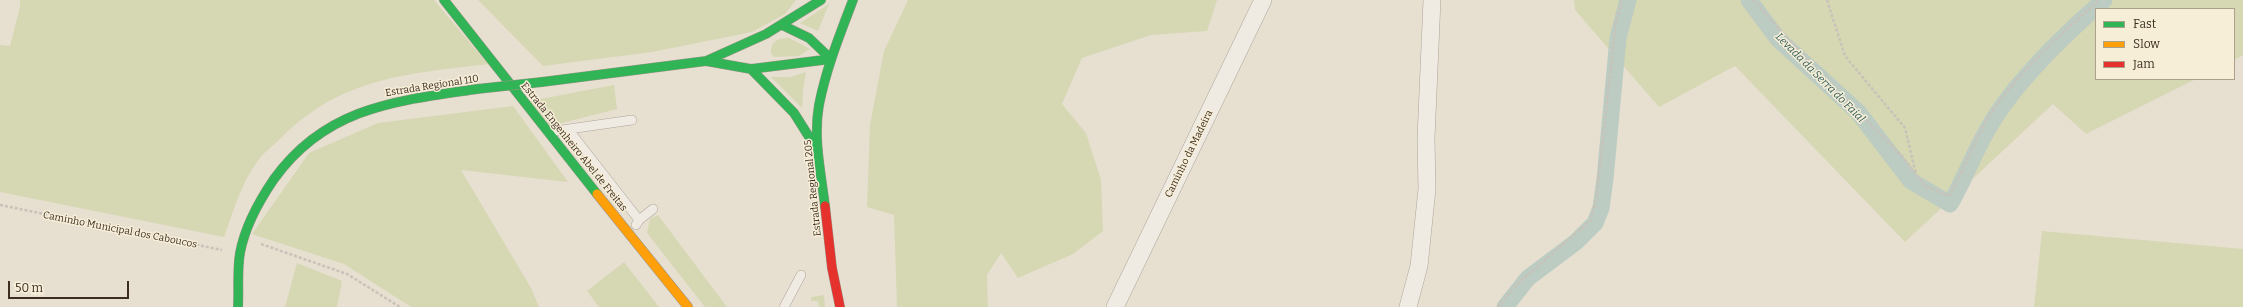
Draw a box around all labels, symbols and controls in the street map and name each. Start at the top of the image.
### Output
legend [2095,8,2235,80]
text: Fast [2133,17,2156,31]
water label: Levada da Serra do Faial [1772,30,1868,126]
text: Slow [2133,37,2160,51]
text: Jam [2133,57,2155,71]
street label: Estrada Regional 110 [384,73,480,99]
street label: Estrada Engenheiro Abel de Freitas [518,80,630,214]
street label: Caminho da Madeira [1163,108,1215,200]
street label: Estrada Regional 205 [802,139,824,237]
street label: Caminho Municipal dos Caboucos [42,209,198,251]
scale bar [10,273,131,299]
text: 50 m [15,281,43,295]

